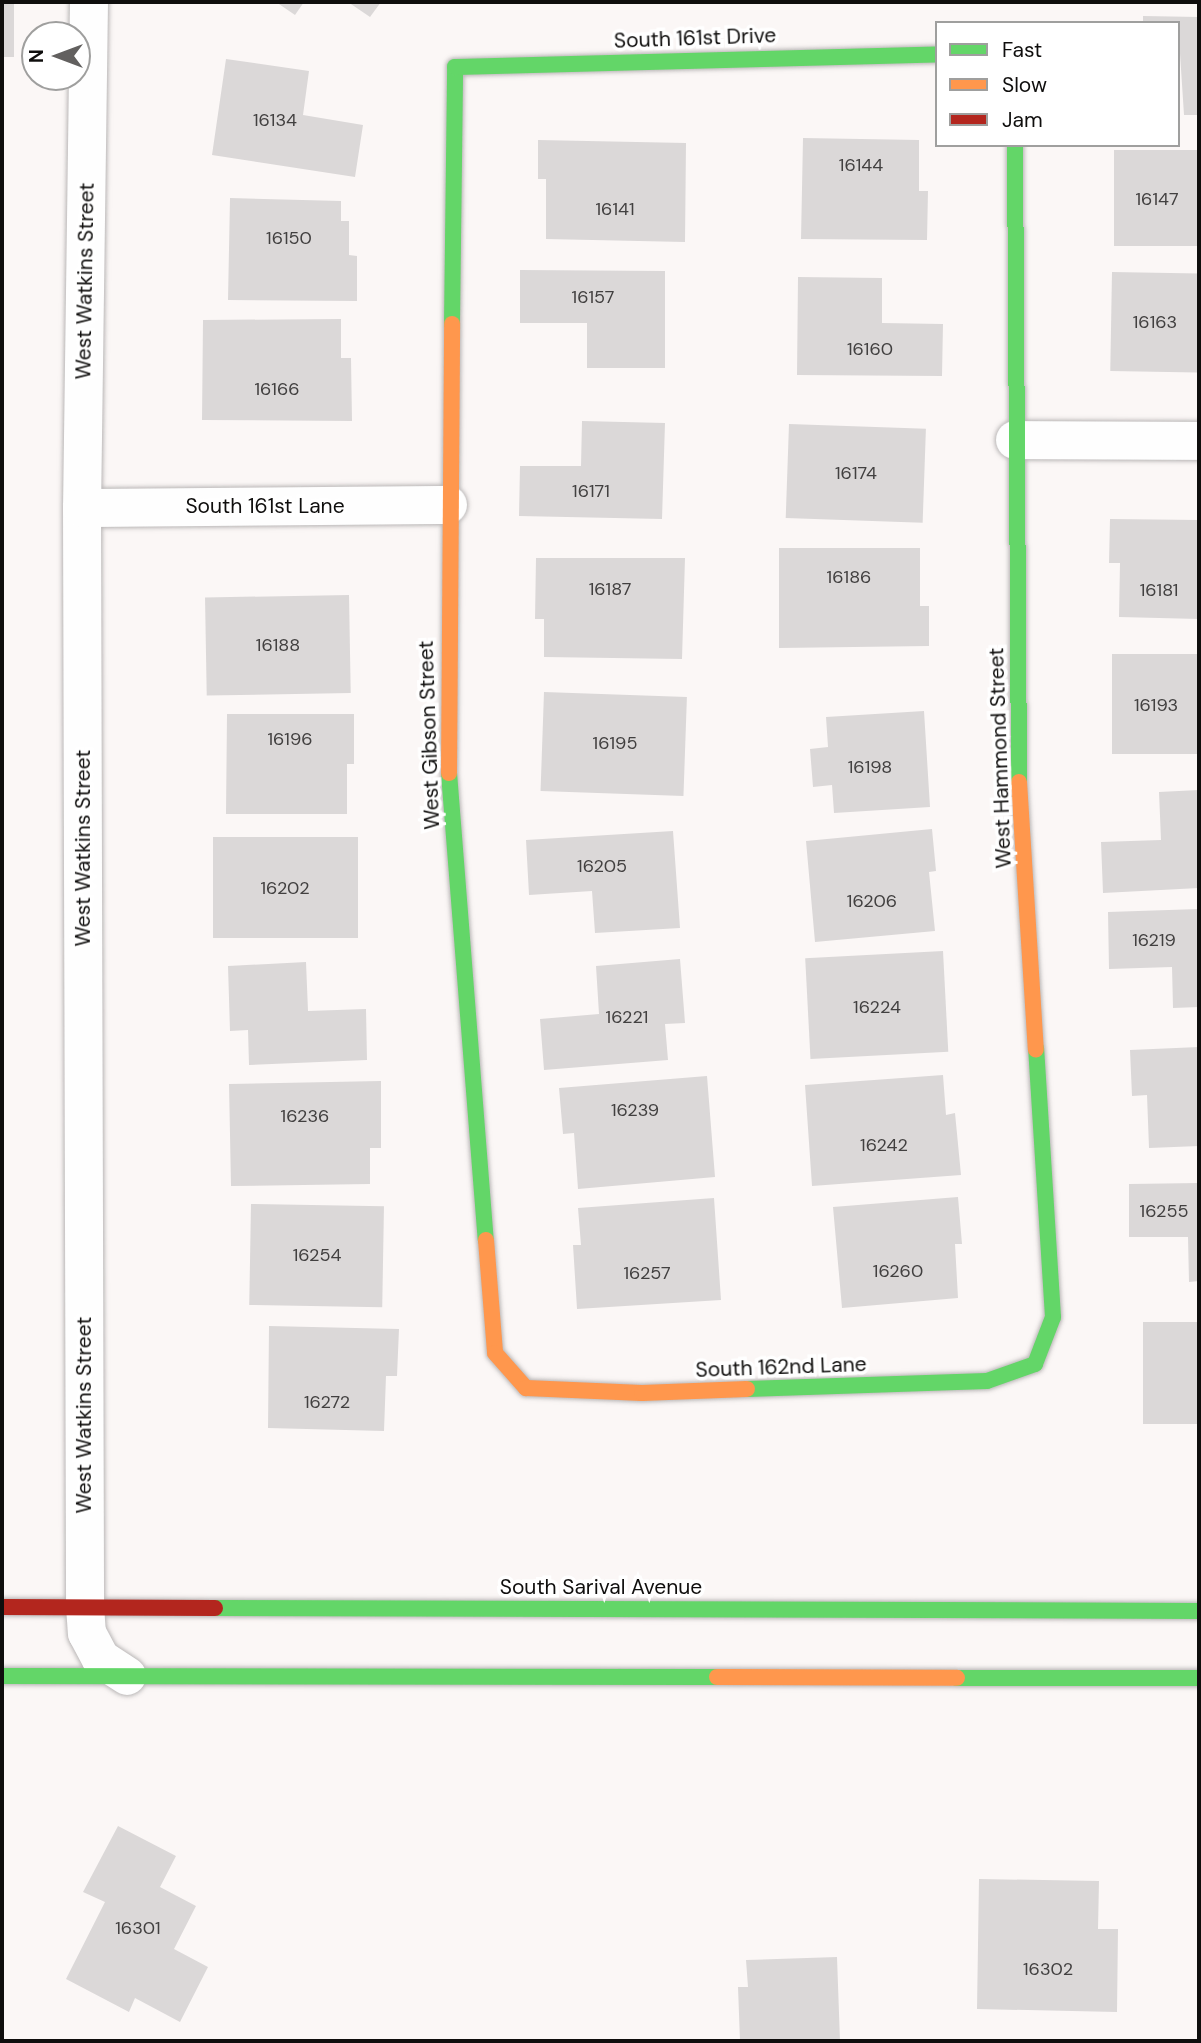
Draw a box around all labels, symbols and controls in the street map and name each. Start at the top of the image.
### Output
north arrow [21,21,91,91]
legend [935,21,1180,147]
street label: South 161st Drive [613,23,777,53]
text: Fast [1002,36,1042,64]
text: N [24,49,49,63]
text: Slow [1002,71,1047,99]
text: Jam [1002,106,1043,134]
house number: 16134 [253,109,297,131]
house number: 16144 [839,154,883,176]
street label: West Watkins Street [71,182,99,380]
house number: 16147 [1135,188,1179,210]
house number: 16141 [595,198,635,220]
house number: 16150 [266,227,312,249]
house number: 16157 [572,286,614,308]
house number: 16163 [1133,311,1177,333]
house number: 16160 [847,338,893,360]
house number: 16166 [254,378,300,400]
house number: 16174 [835,462,877,484]
house number: 16171 [572,480,610,502]
street label: South 161st Lane [185,493,345,519]
house number: 16186 [827,566,871,588]
house number: 16187 [589,578,631,600]
house number: 16181 [1140,579,1178,601]
house number: 16188 [256,634,300,656]
street label: West Gibson Street [413,640,445,830]
street label: West Hammond Street [984,647,1016,869]
house number: 16193 [1134,694,1178,716]
house number: 16196 [267,728,313,750]
house number: 16195 [593,732,637,754]
street label: West Watkins Street [70,749,96,947]
house number: 16198 [848,756,892,778]
house number: 16205 [577,855,627,877]
house number: 16202 [260,877,310,899]
house number: 16206 [847,890,897,912]
house number: 16219 [1132,929,1176,951]
house number: 16224 [853,996,901,1018]
house number: 16221 [606,1006,648,1028]
house number: 16239 [611,1099,659,1121]
house number: 16236 [281,1105,329,1127]
house number: 16242 [860,1134,908,1156]
house number: 16255 [1140,1200,1188,1222]
house number: 16254 [293,1244,341,1266]
house number: 16260 [873,1260,923,1282]
house number: 16257 [623,1262,671,1284]
street label: West Watkins Street [71,1316,97,1514]
street label: South 162nd Lane [695,1351,867,1383]
house number: 16272 [304,1391,350,1413]
street label: South Sarival Avenue [500,1574,702,1600]
house number: 16301 [115,1917,161,1939]
house number: 16302 [1023,1958,1073,1980]

